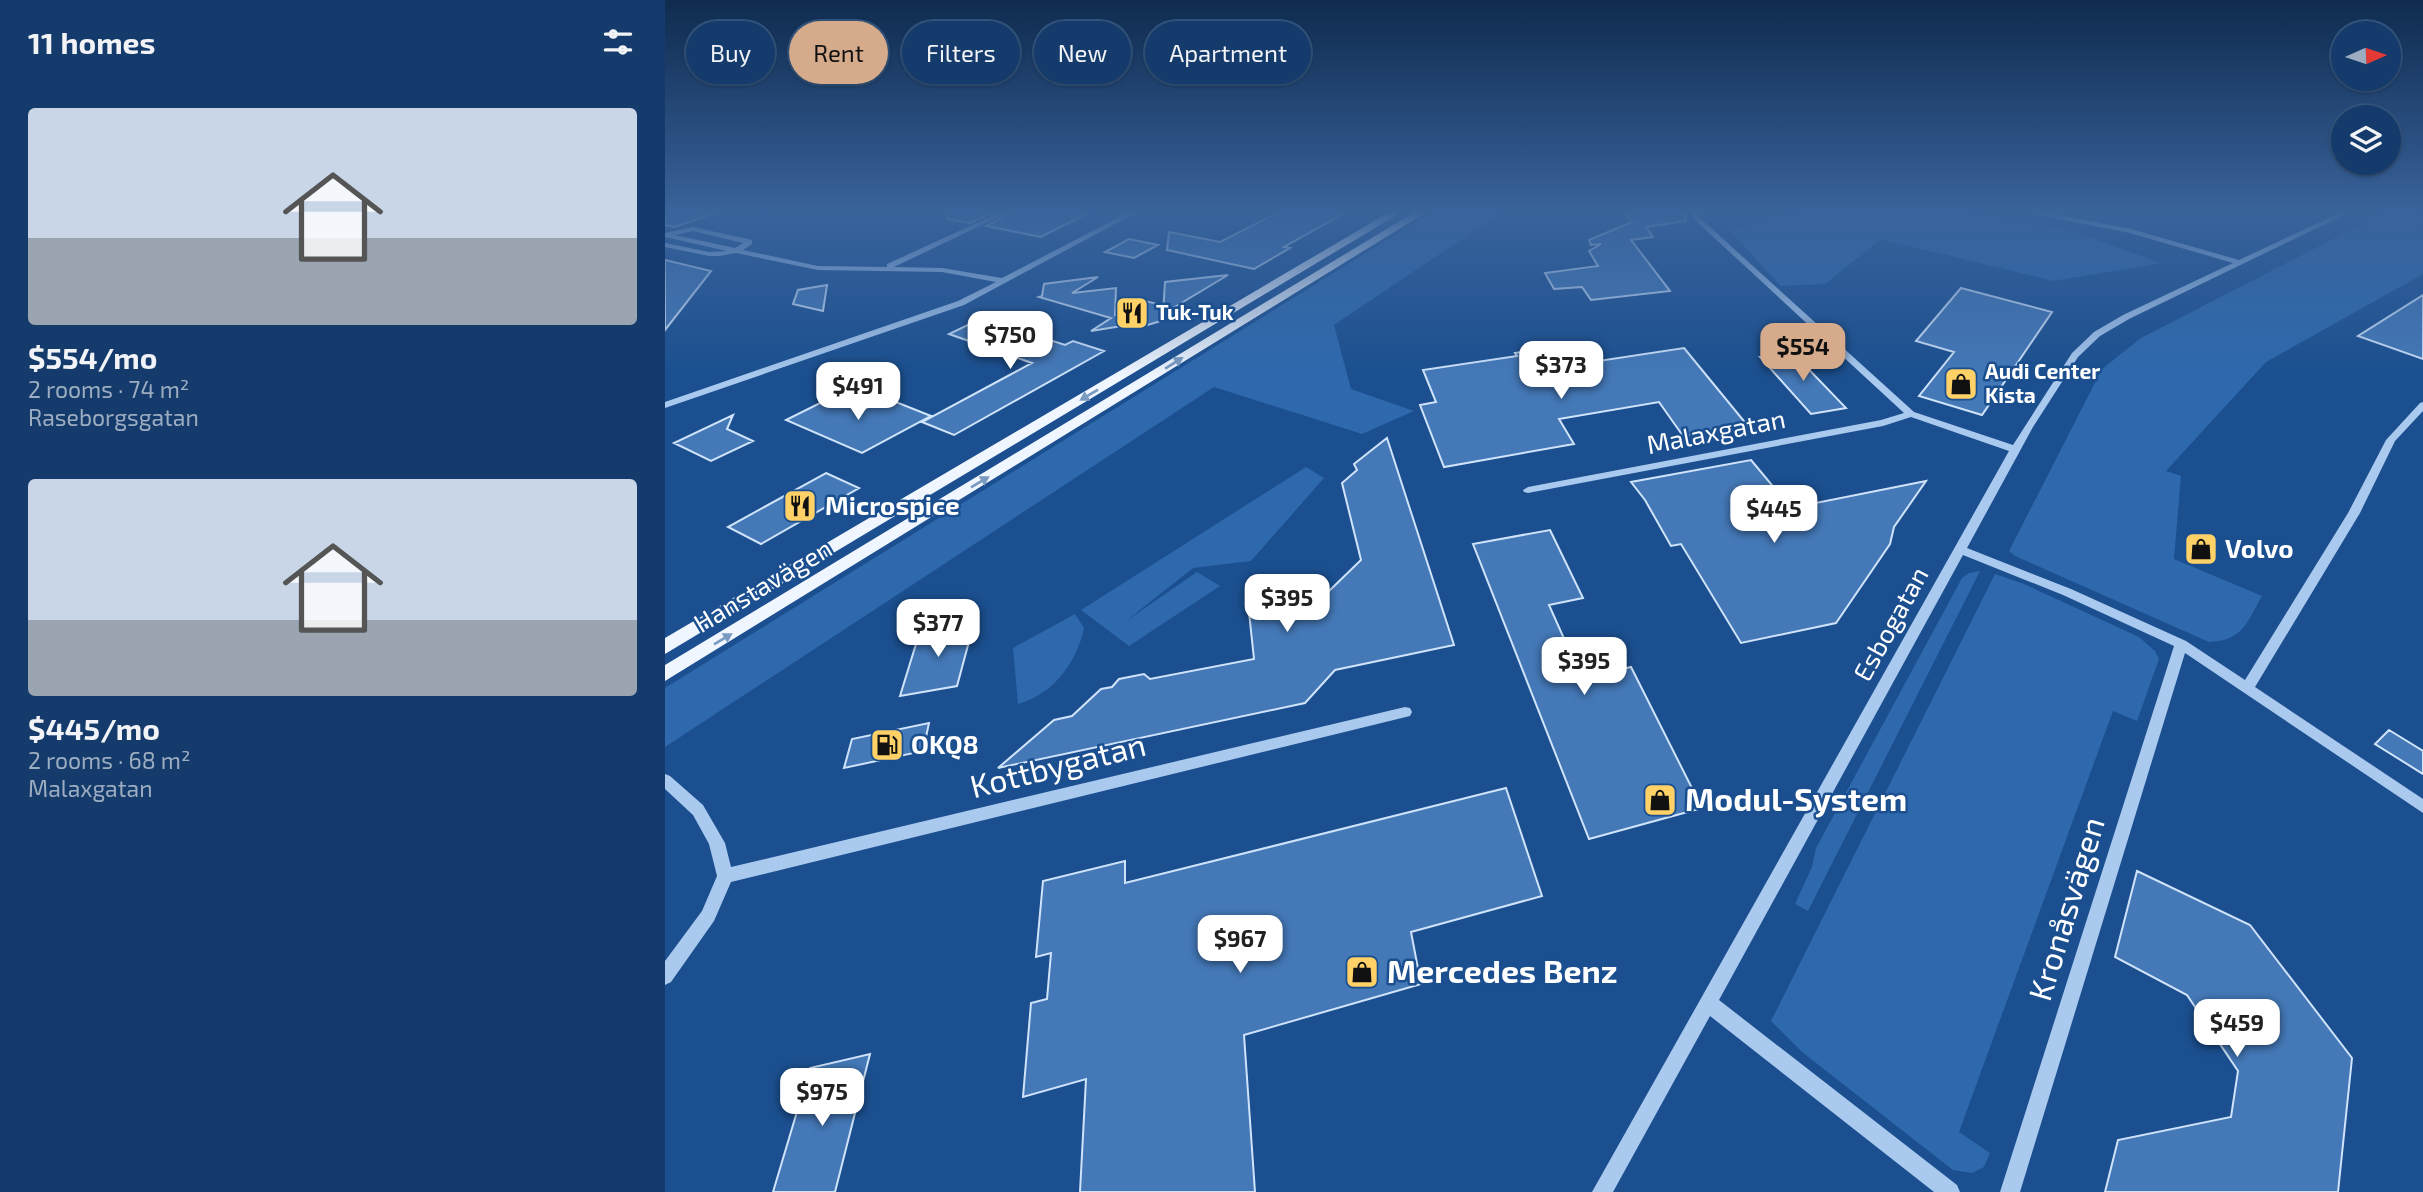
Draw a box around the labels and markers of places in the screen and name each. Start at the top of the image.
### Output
restaurant icon: Tuk-Tuk [1113,294,1151,332]
place label: Tuk-Tuk [1156,299,1234,324]
pin: $750 [969,312,1051,371]
pin: $554 [1762,324,1844,383]
pin: $373 [1520,342,1602,401]
place label: Audi Center Kista [1985,358,2100,407]
pin: $491 [817,362,899,422]
shop icon: Audi Center Kista [1942,365,1980,403]
pin: $445 [1733,486,1815,545]
restaurant icon: Microspice [781,487,819,525]
place label: Microspice [825,489,960,520]
shop icon: Volvo [2182,530,2220,568]
place label: Volvo [2225,532,2294,563]
pin: $395 [1246,574,1328,634]
pin: $377 [897,600,979,659]
pin: $395 [1543,638,1625,697]
fuel station icon: OKQ8 [868,726,906,764]
place label: OKQ8 [911,728,979,760]
place label: Modul-System [1685,779,1907,818]
shop icon: Modul-System [1641,781,1679,819]
pin: $967 [1199,916,1281,975]
place label: Mercedes Benz [1387,951,1618,989]
shop icon: Mercedes Benz [1343,953,1381,991]
pin: $459 [2196,1000,2278,1059]
pin: $975 [781,1068,863,1128]

